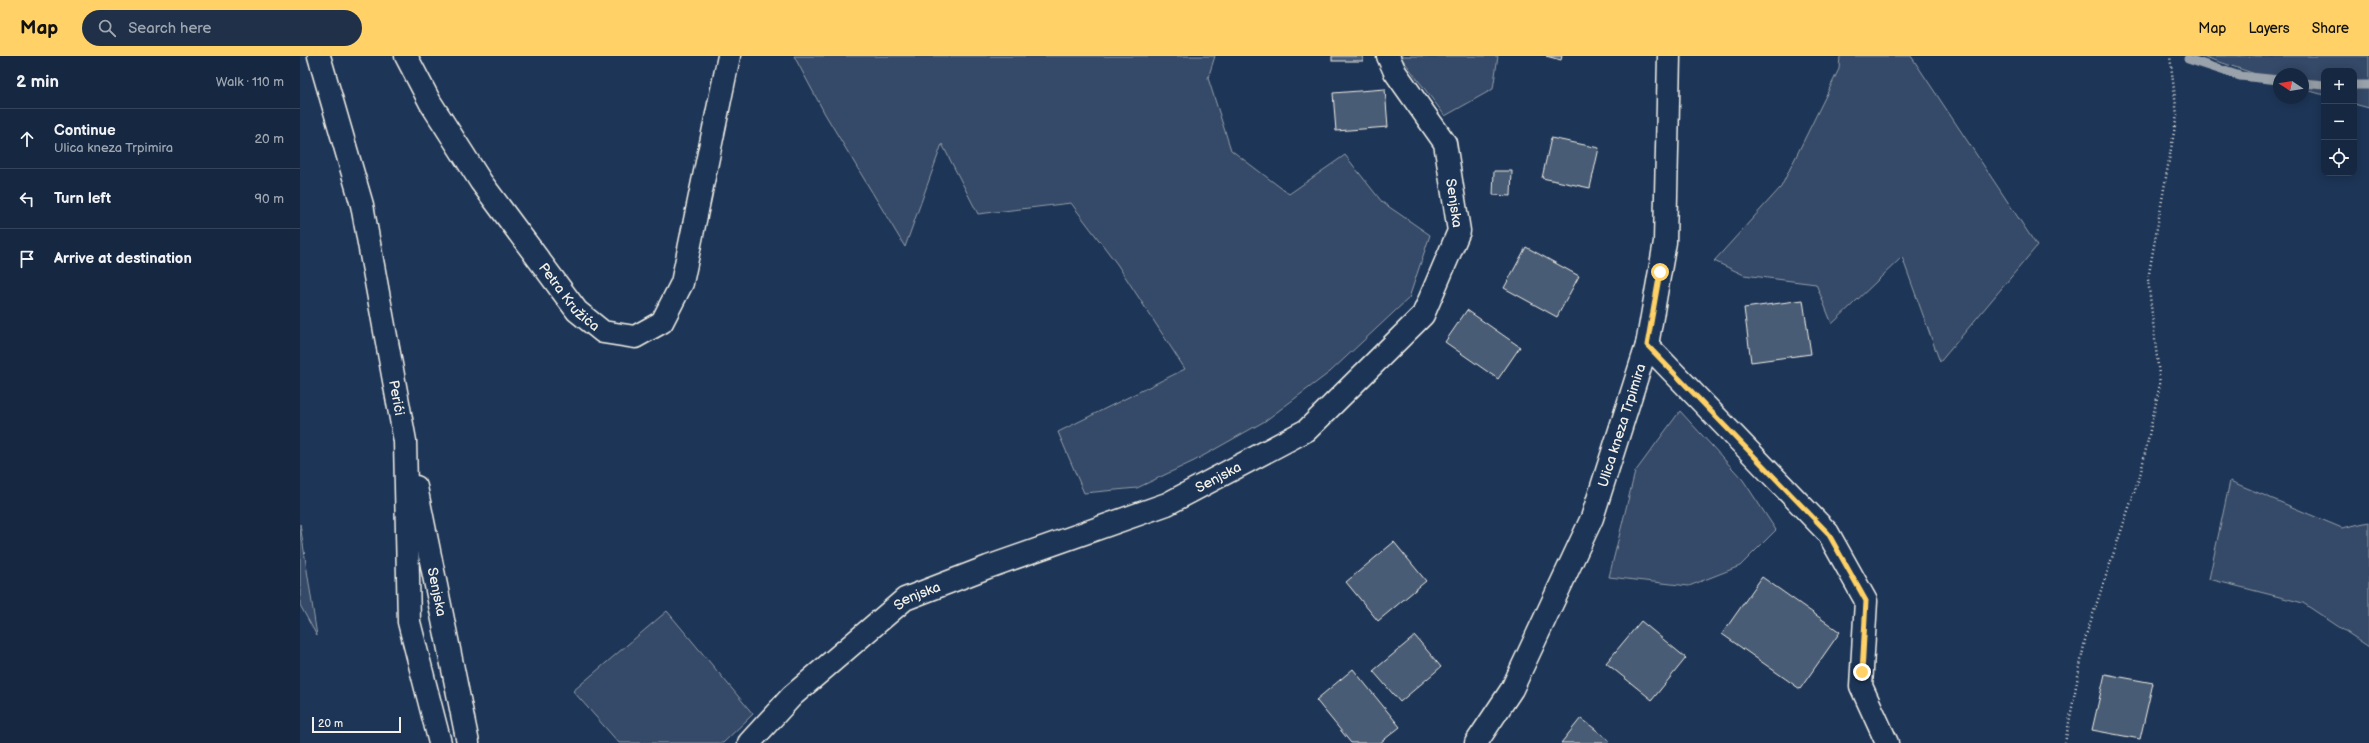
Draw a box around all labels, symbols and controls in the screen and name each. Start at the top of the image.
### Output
search box [82,10,362,46]
text: Map [20,17,58,40]
icon: search [96,17,118,39]
text: Search here [128,19,211,38]
text: Map [2198,20,2226,37]
text: Layers [2248,20,2290,37]
text: Share [2312,20,2349,37]
north arrow [2273,68,2309,104]
map controls [2321,68,2357,176]
button: + [2321,68,2357,104]
text: 2 min [16,72,59,92]
text: Walk · 110 m [216,74,284,90]
button: − [2321,104,2357,140]
text: Continue [54,121,116,140]
icon: ahead [16,128,38,150]
text: 20 m [254,131,284,147]
text: Ulica kneza Trpimira [54,140,173,156]
button: locate [2321,140,2357,176]
street label: Senjska [1442,177,1466,229]
icon: left [16,188,38,210]
text: Turn left [54,189,111,208]
text: 90 m [255,191,284,207]
icon: arrive [16,248,38,270]
text: Arrive at destination [54,249,192,268]
street label: Petra Kružića [536,259,603,335]
route start [1651,263,1669,281]
street label: Ulica kneza Trpimira [1594,361,1649,489]
street label: Perići [386,379,409,417]
street label: Senjska [1192,458,1244,496]
street label: Senjska [424,566,451,618]
street label: Senjska [890,578,943,614]
route end [1853,663,1871,681]
scale bar [312,715,401,734]
text: 20 m [318,717,343,730]

